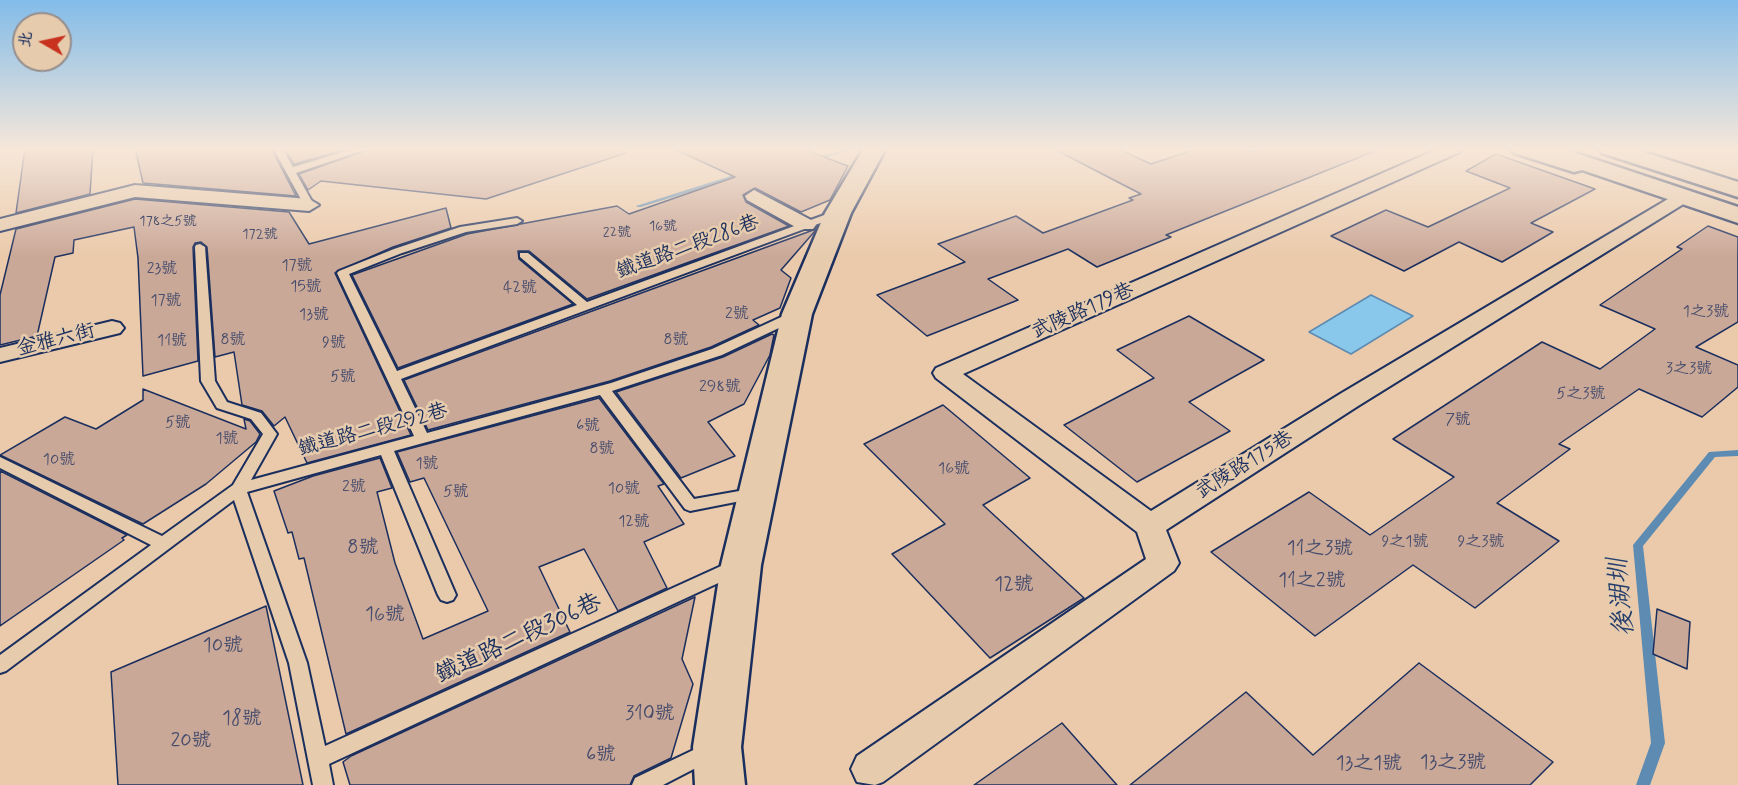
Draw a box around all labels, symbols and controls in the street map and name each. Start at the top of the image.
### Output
north arrow [12,12,72,72]
text: 北 [14,30,37,49]
street label: 鐵道路二段286巷 [613,211,763,285]
house number: 178之5號 [139,214,197,230]
house number: 16號 [649,219,677,235]
house number: 22號 [603,225,631,241]
house number: 172號 [242,227,278,243]
house number: 17號 [281,257,313,277]
house number: 23號 [147,260,177,280]
house number: 15號 [290,278,322,298]
house number: 42號 [503,279,537,299]
street label: 武陵路179巷 [1028,279,1138,345]
house number: 17號 [150,292,182,312]
house number: 1之3號 [1683,303,1729,323]
house number: 2號 [725,305,749,325]
house number: 13號 [299,306,329,326]
street label: 金雅六街 [14,320,98,362]
house number: 8號 [220,331,246,351]
house number: 8號 [663,331,689,351]
house number: 11號 [157,332,187,352]
house number: 9號 [322,334,346,354]
house number: 3之3號 [1666,360,1712,380]
house number: 5號 [330,368,356,388]
house number: 298號 [699,378,741,398]
house number: 5之3號 [1557,385,1605,405]
street label: 鐵道路二段292巷 [296,400,450,462]
house number: 7號 [1445,411,1471,431]
house number: 5號 [165,414,191,434]
house number: 6號 [576,417,600,437]
street label: 武陵路175巷 [1192,427,1298,505]
house number: 1號 [215,430,239,450]
house number: 8號 [589,440,615,460]
house number: 10號 [43,451,75,471]
house number: 1號 [415,455,439,475]
house number: 16號 [938,460,970,480]
house number: 2號 [342,478,366,498]
house number: 10號 [608,480,640,500]
house number: 5號 [443,483,469,503]
house number: 12號 [618,513,650,533]
house number: 9之1號 [1381,533,1429,553]
house number: 9之3號 [1457,533,1505,553]
house number: 8號 [347,537,379,561]
house number: 11之3號 [1287,538,1353,562]
water label: 後湖圳 [1604,557,1642,637]
house number: 11之2號 [1278,570,1346,594]
house number: 12號 [994,574,1034,598]
street label: 鐵道路二段306巷 [431,589,607,691]
house number: 16號 [365,604,405,628]
house number: 10號 [203,635,243,659]
house number: 310號 [625,703,675,727]
house number: 18號 [222,708,262,732]
house number: 20號 [170,730,212,754]
house number: 6號 [586,744,616,768]
house number: 13之3號 [1420,752,1486,776]
house number: 13之1號 [1336,753,1402,777]

